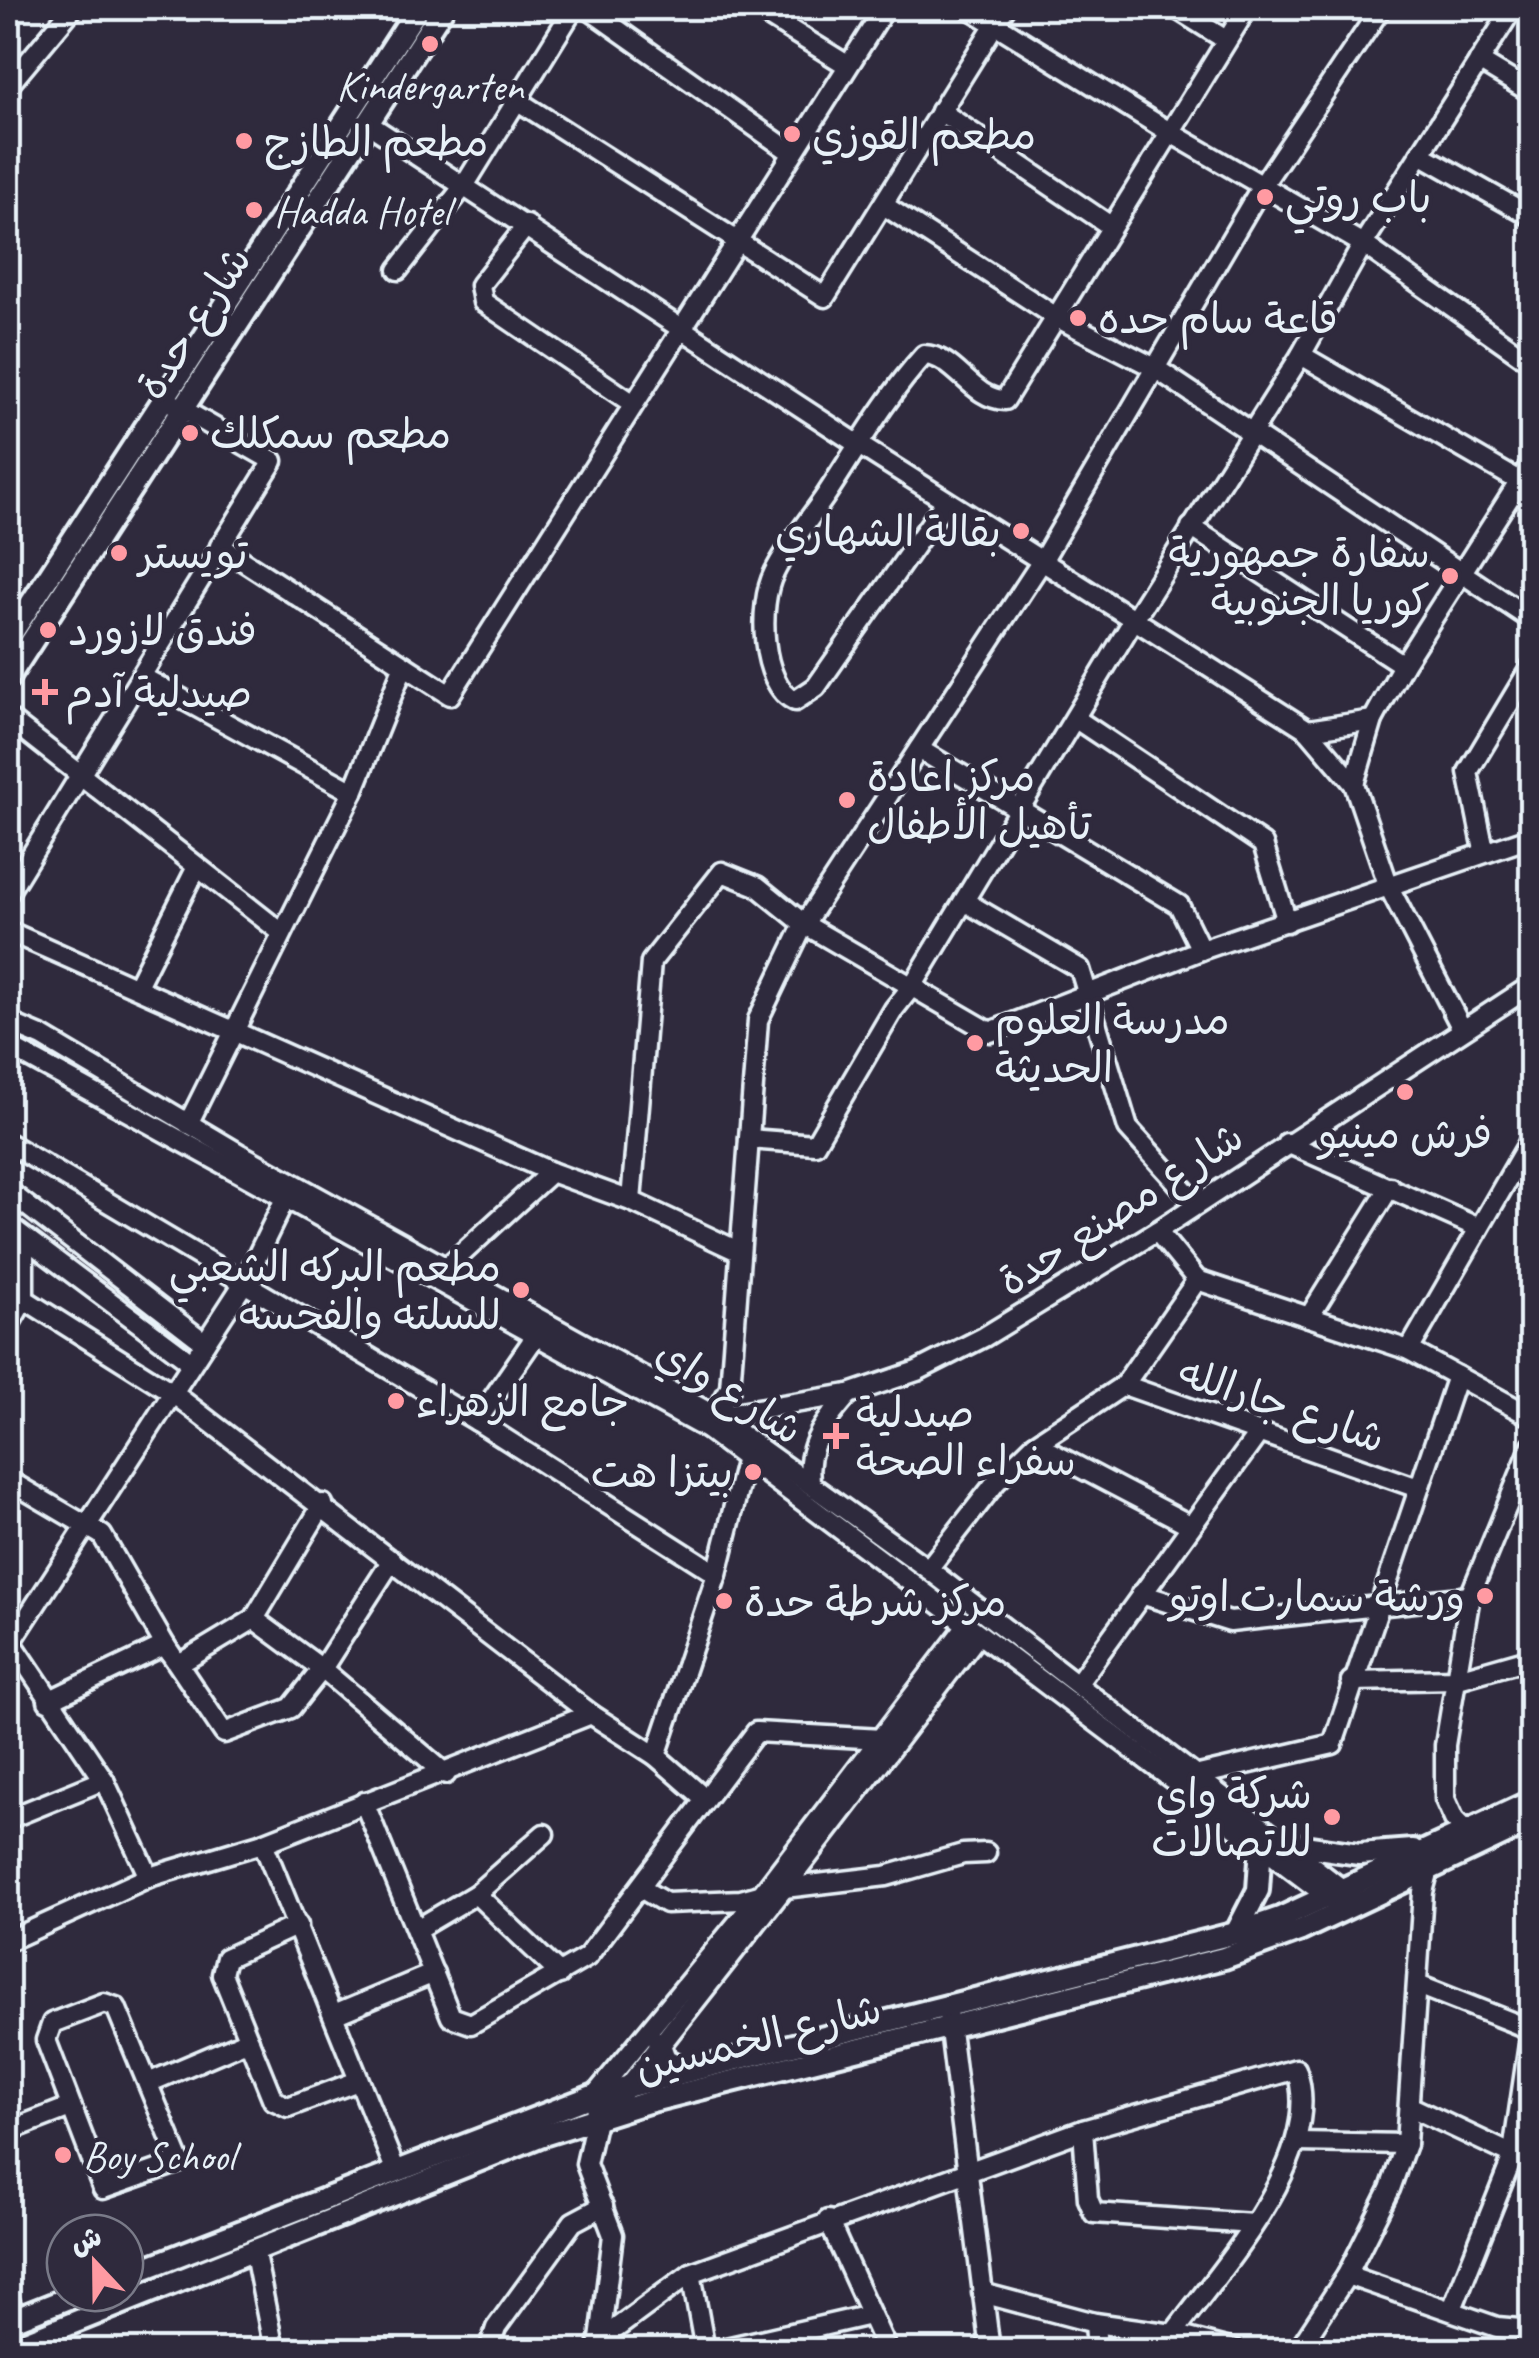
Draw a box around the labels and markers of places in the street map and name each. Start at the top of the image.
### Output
marker: Kindergarten [419,33,441,55]
place label: Kindergarten [336,60,525,113]
place label: مطعم القوزي [812,109,1036,166]
place label: مطعم الطازج [264,116,489,173]
marker: مطعم القوزي [781,123,803,145]
marker: مطعم الطازج [233,130,255,152]
place label: باب روتي [1285,172,1432,234]
place label: Hadda Hotel [274,185,457,238]
marker: باب روتي [1254,186,1276,208]
marker: Hadda Hotel [243,199,265,221]
place label: قاعة سام حده [1098,293,1338,350]
marker: قاعة سام حده [1067,307,1089,329]
place label: مطعم سمكلك [210,408,451,465]
marker: مطعم سمكلك [179,422,201,444]
place label: بقالة الشهاري [775,506,1001,562]
marker: بقالة الشهاري [1010,520,1032,542]
place label: سفارة جمهورية كوريا الجنوبية [1168,527,1430,628]
place label: تويستر [136,528,249,581]
marker: تويستر [108,542,130,564]
marker: سفارة جمهورية كوريا الجنوبية [1439,565,1461,587]
place label: فندق لازورد [68,605,257,658]
marker: فندق لازورد [37,619,59,641]
place label: صيدلية آدم [65,667,252,725]
marker: صيدلية آدم [34,681,56,703]
place label: مركز اعادة تأهيل الأطفال [867,751,1092,852]
marker: مركز اعادة تأهيل الأطفال [836,789,858,811]
place label: مدرسة العلوم الحديثة [995,994,1230,1095]
marker: مدرسة العلوم الحديثة [964,1032,986,1054]
marker: فرش مينيو [1394,1081,1416,1103]
place label: فرش مينيو [1316,1108,1492,1161]
place label: مطعم البركه الشعبي للسلته والفحسه [169,1241,501,1342]
marker: مطعم البركه الشعبي للسلته والفحسه [510,1279,532,1301]
place label: جامع الزهراء [416,1376,629,1432]
place label: صيدلية سفراء الصحة [856,1387,1076,1488]
marker: جامع الزهراء [385,1390,407,1412]
marker: صيدلية سفراء الصحة [825,1425,847,1447]
place label: بيتزا هت [591,1447,733,1500]
marker: بيتزا هت [742,1461,764,1483]
place label: ورشة سمارت اوتو [1166,1571,1465,1624]
place label: مركز شرطة حدة [744,1576,1006,1629]
marker: ورشة سمارت اوتو [1474,1585,1496,1607]
marker: مركز شرطة حدة [713,1590,735,1612]
place label: شركة واي للاتصالات [1151,1768,1312,1869]
marker: شركة واي للاتصالات [1321,1806,1343,1828]
place label: Boy School [83,2130,242,2183]
marker: Boy School [52,2144,74,2166]

